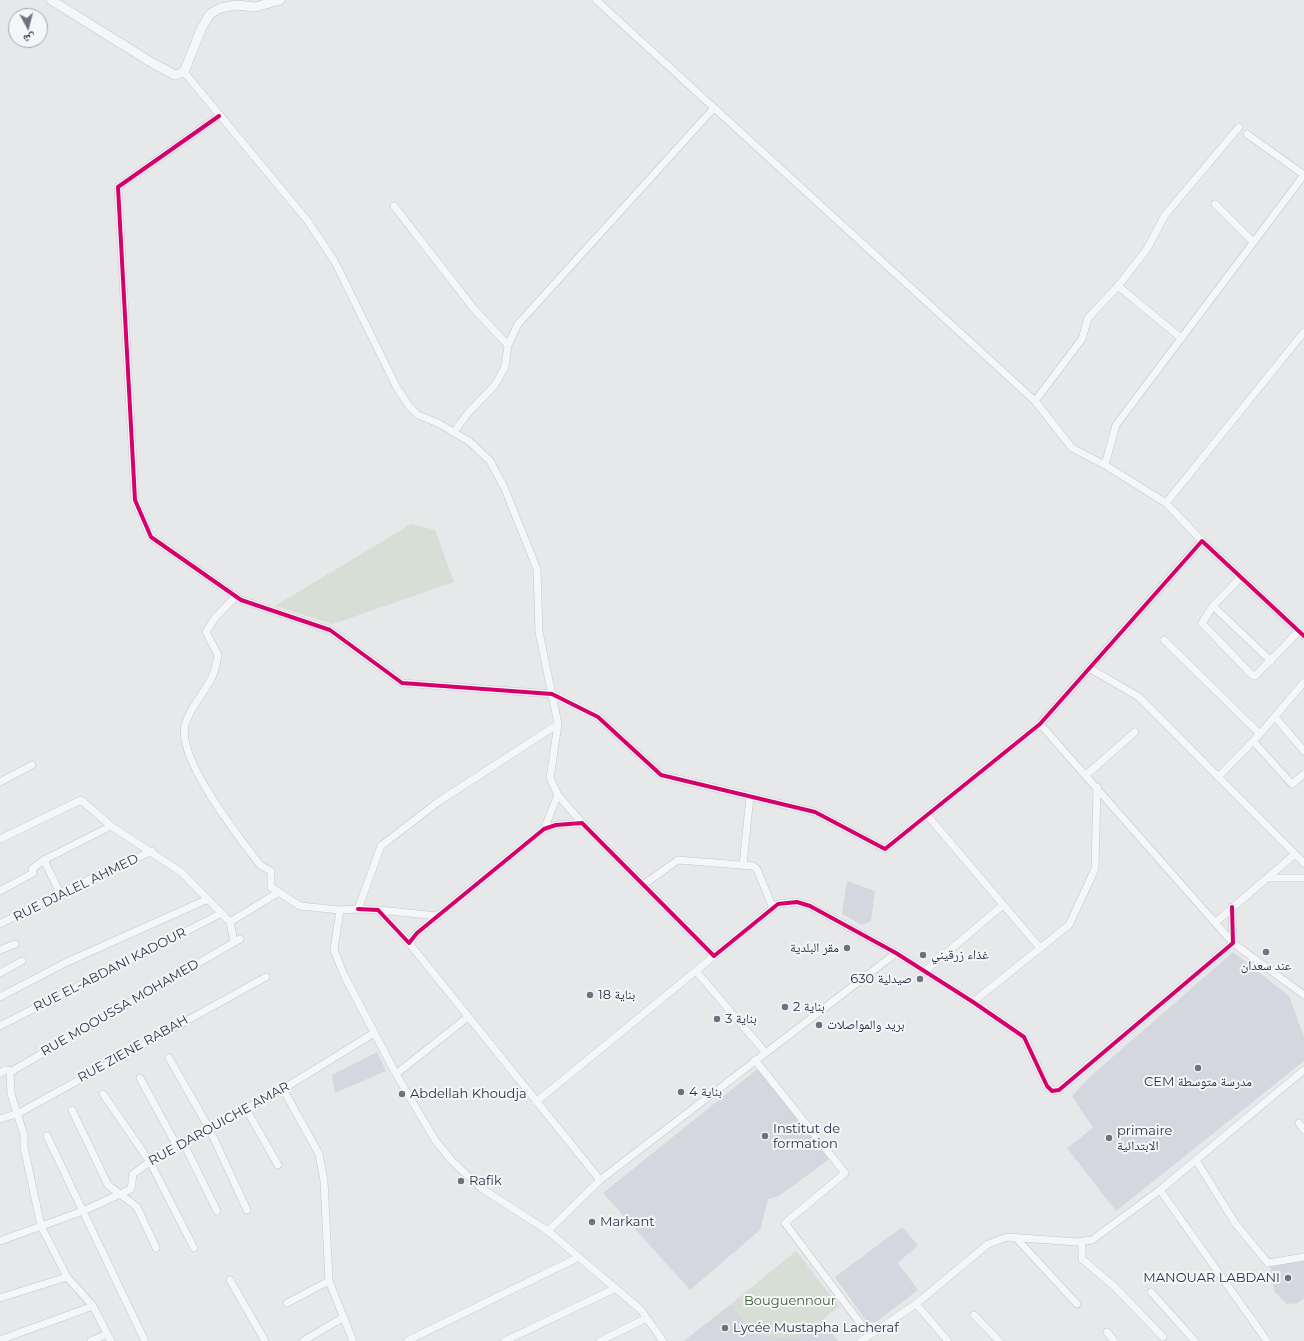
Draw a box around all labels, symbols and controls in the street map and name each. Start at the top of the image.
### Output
north arrow [8,8,48,48]
text: ش [23,31,36,47]
street label: RUE DJALEL AHMED [11,851,141,925]
street label: RUE EL-ABDANI KADOUR [31,925,189,1015]
place label: مقر البلدية [790,940,839,956]
marker: مقر البلدية [842,943,852,953]
place label: غذاء زرقيني [931,947,989,963]
marker: عند سعدان [1261,947,1271,957]
marker: غذاء زرقيني [918,950,928,960]
street label: RUE MOOUSSA MOHAMED [38,956,202,1060]
place label: عند سعدان [1241,958,1291,974]
place label: صيدلية 630 [850,971,912,987]
marker: صيدلية 630 [915,974,925,984]
place label: بناية 18 [598,987,635,1003]
marker: بناية 18 [585,990,595,1000]
place label: بناية 2 [793,999,825,1015]
marker: بناية 2 [780,1002,790,1012]
place label: بناية 3 [725,1011,757,1027]
street label: RUE ZIENE RABAH [75,1012,191,1086]
marker: بناية 3 [712,1014,722,1024]
place label: بريد والمواصلات [827,1017,905,1033]
marker: بريد والمواصلات [814,1020,824,1030]
marker: CEM مدرسة متوسطة [1193,1063,1203,1073]
place label: CEM مدرسة متوسطة [1144,1074,1252,1090]
street label: RUE DAROUICHE AMAR [146,1079,292,1169]
place label: بناية 4 [689,1084,722,1100]
place label: Abdellah Khoudja [410,1086,527,1102]
marker: بناية 4 [676,1087,686,1097]
marker: Abdellah Khoudja [397,1089,407,1099]
place label: Institut de formation [773,1121,840,1152]
place label: primaire الابتدائية [1117,1123,1172,1154]
marker: Institut de formation [760,1131,770,1141]
marker: primaire الابتدائية [1104,1133,1114,1143]
place label: Rafik [469,1173,502,1189]
marker: Rafik [456,1176,466,1186]
place label: Markant [600,1214,655,1230]
marker: Markant [587,1217,597,1227]
place label: MANOUAR LABDANI [1143,1270,1280,1286]
marker: MANOUAR LABDANI [1283,1273,1293,1283]
park label: Bouguennour [744,1293,836,1309]
place label: Lycée Mustapha Lacheraf [733,1320,899,1336]
marker: Lycée Mustapha Lacheraf [720,1323,730,1333]

